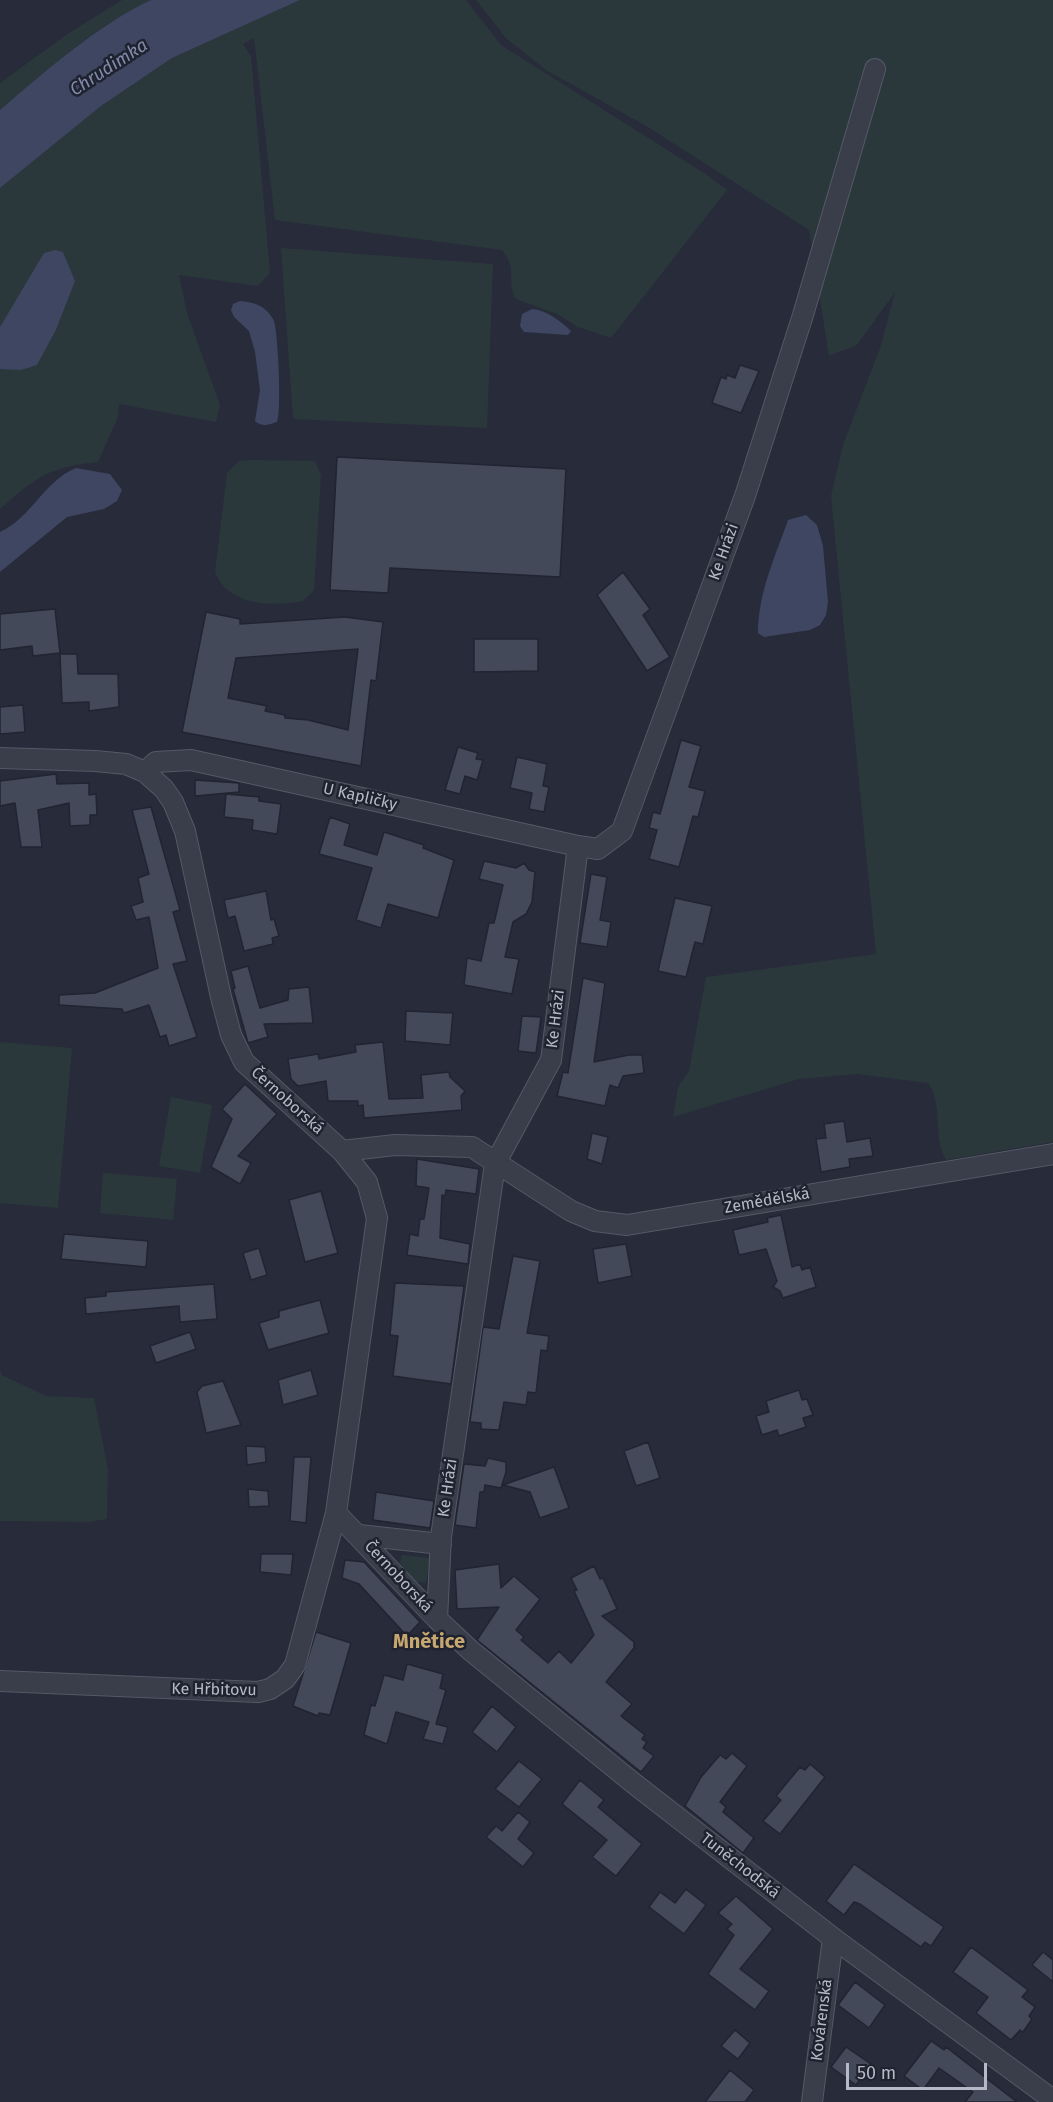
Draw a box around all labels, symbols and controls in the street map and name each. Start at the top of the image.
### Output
water label: Chrudimka [66,35,152,101]
street label: Ke Hrázi [705,521,743,583]
street label: U Kapličky [321,779,399,815]
street label: Ke Hrázi [543,989,569,1049]
street label: Černoborská [247,1063,327,1139]
street label: Zemědělská [723,1184,811,1218]
street label: Ke Hrázi [434,1458,462,1518]
street label: Černoborská [360,1537,436,1617]
district label: Mnětice [393,1630,465,1654]
street label: Ke Hřbitovu [171,1680,257,1700]
street label: Tuněchodská [697,1829,783,1903]
street label: Kovárenská [807,1978,837,2062]
scale bar [849,2051,990,2089]
text: 50 m [857,2062,896,2084]

